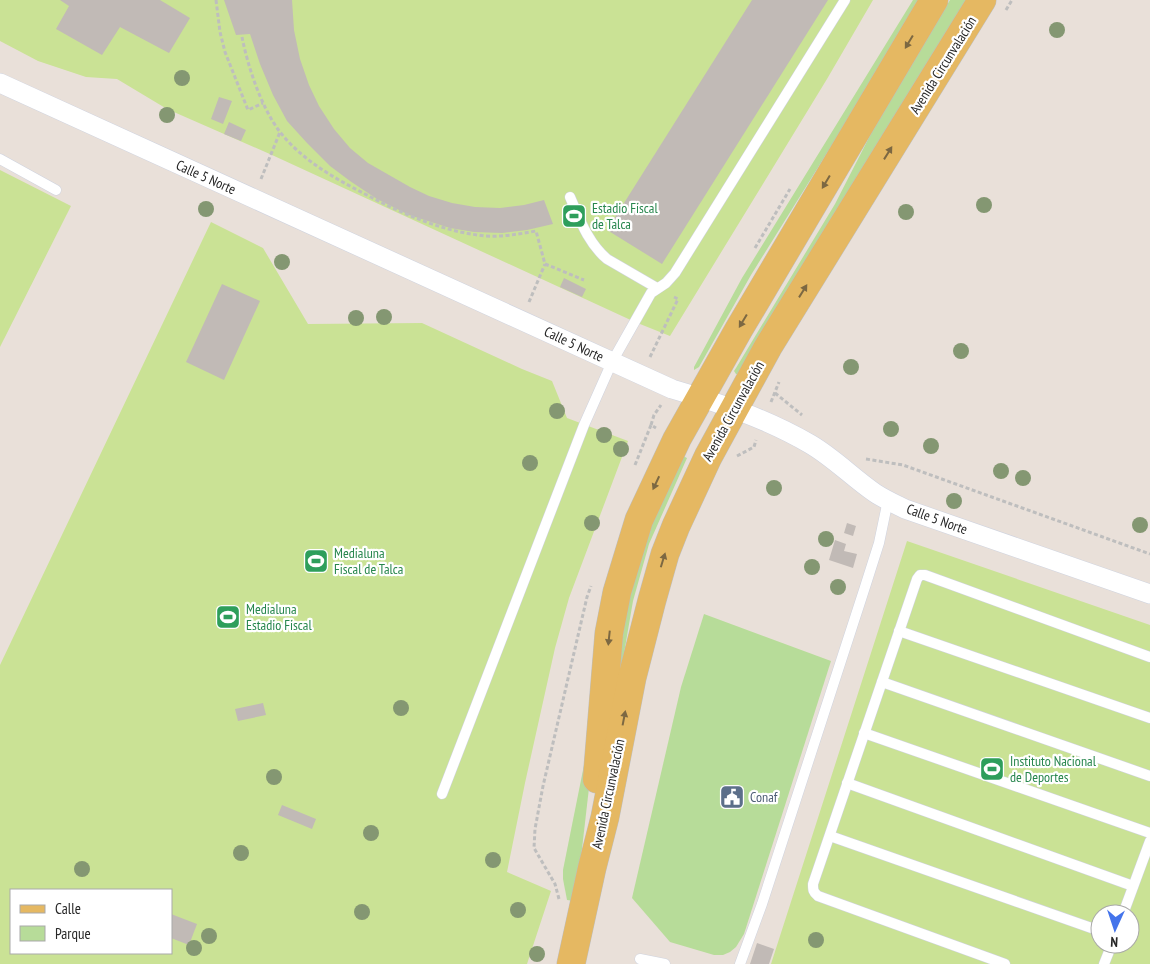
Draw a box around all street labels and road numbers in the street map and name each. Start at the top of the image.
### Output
street label: Avenida Circunvalación [906,13,980,117]
street label: Calle 5 Norte [173,156,239,198]
street label: Calle 5 Norte [541,322,607,366]
street label: Avenida Circunvalación [698,358,768,464]
street label: Calle 5 Norte [904,500,970,538]
street label: Avenida Circunvalación [588,737,628,851]

